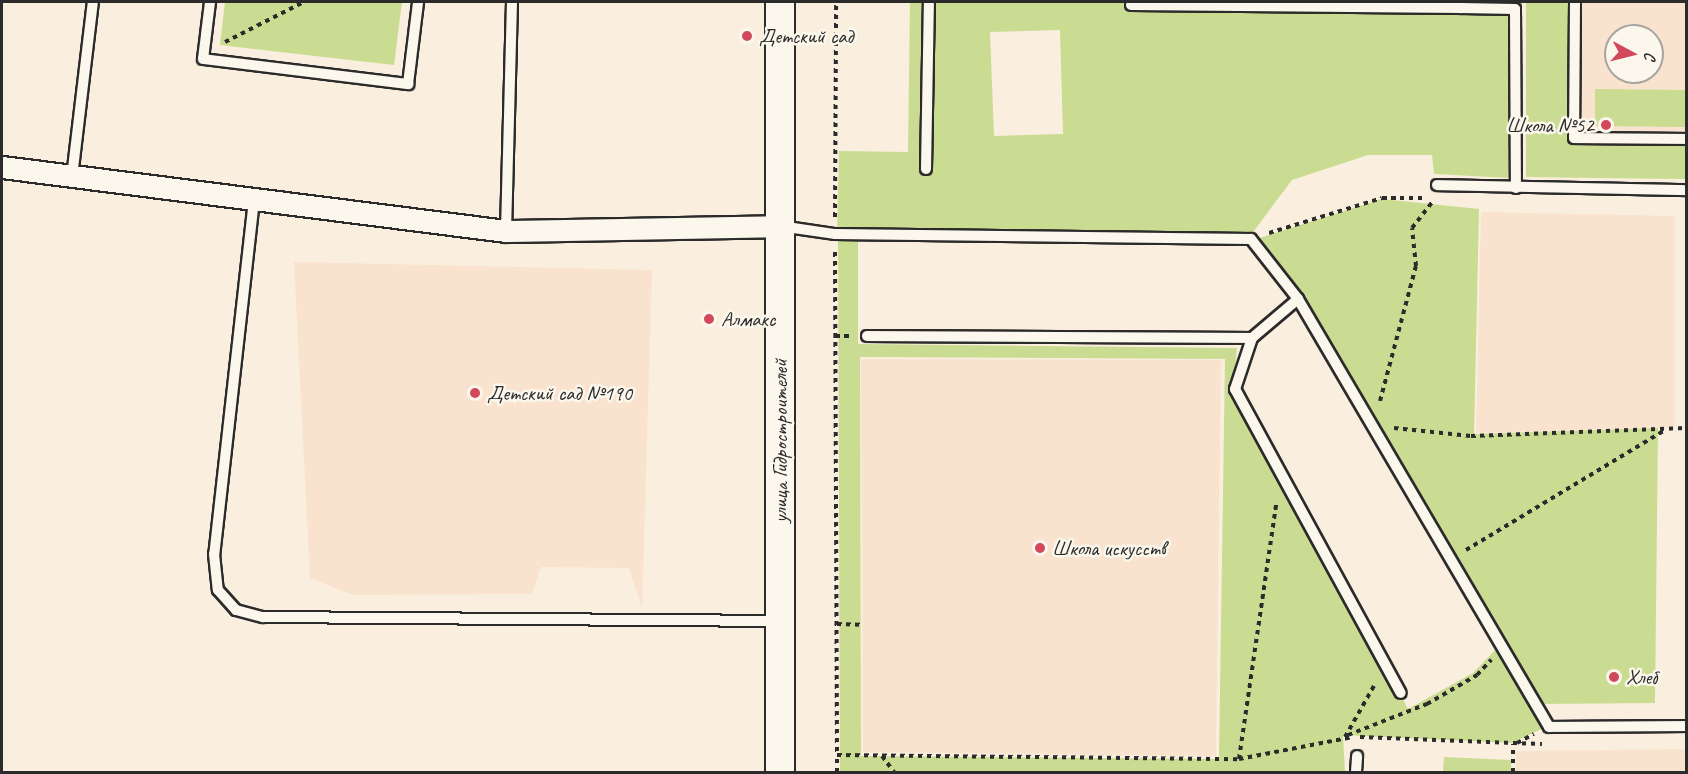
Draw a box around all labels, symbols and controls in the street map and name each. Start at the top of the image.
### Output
place label: Детский сад [759,23,853,49]
north arrow [1604,24,1664,84]
marker: Детский сад [740,29,754,43]
text: С [1639,51,1660,61]
place label: Школа №52 [1506,112,1594,138]
marker: Школа №52 [1599,118,1613,132]
place label: Алмакс [721,306,775,332]
marker: Алмакс [702,312,716,326]
street label: улица Гидростроителей [767,359,793,523]
place label: Детский сад №190 [487,380,632,406]
marker: Детский сад №190 [468,386,482,400]
place label: Школа искусств [1052,535,1168,561]
marker: Школа искусств [1033,541,1047,555]
place label: Хлеб [1626,664,1657,690]
marker: Хлеб [1607,670,1621,684]

